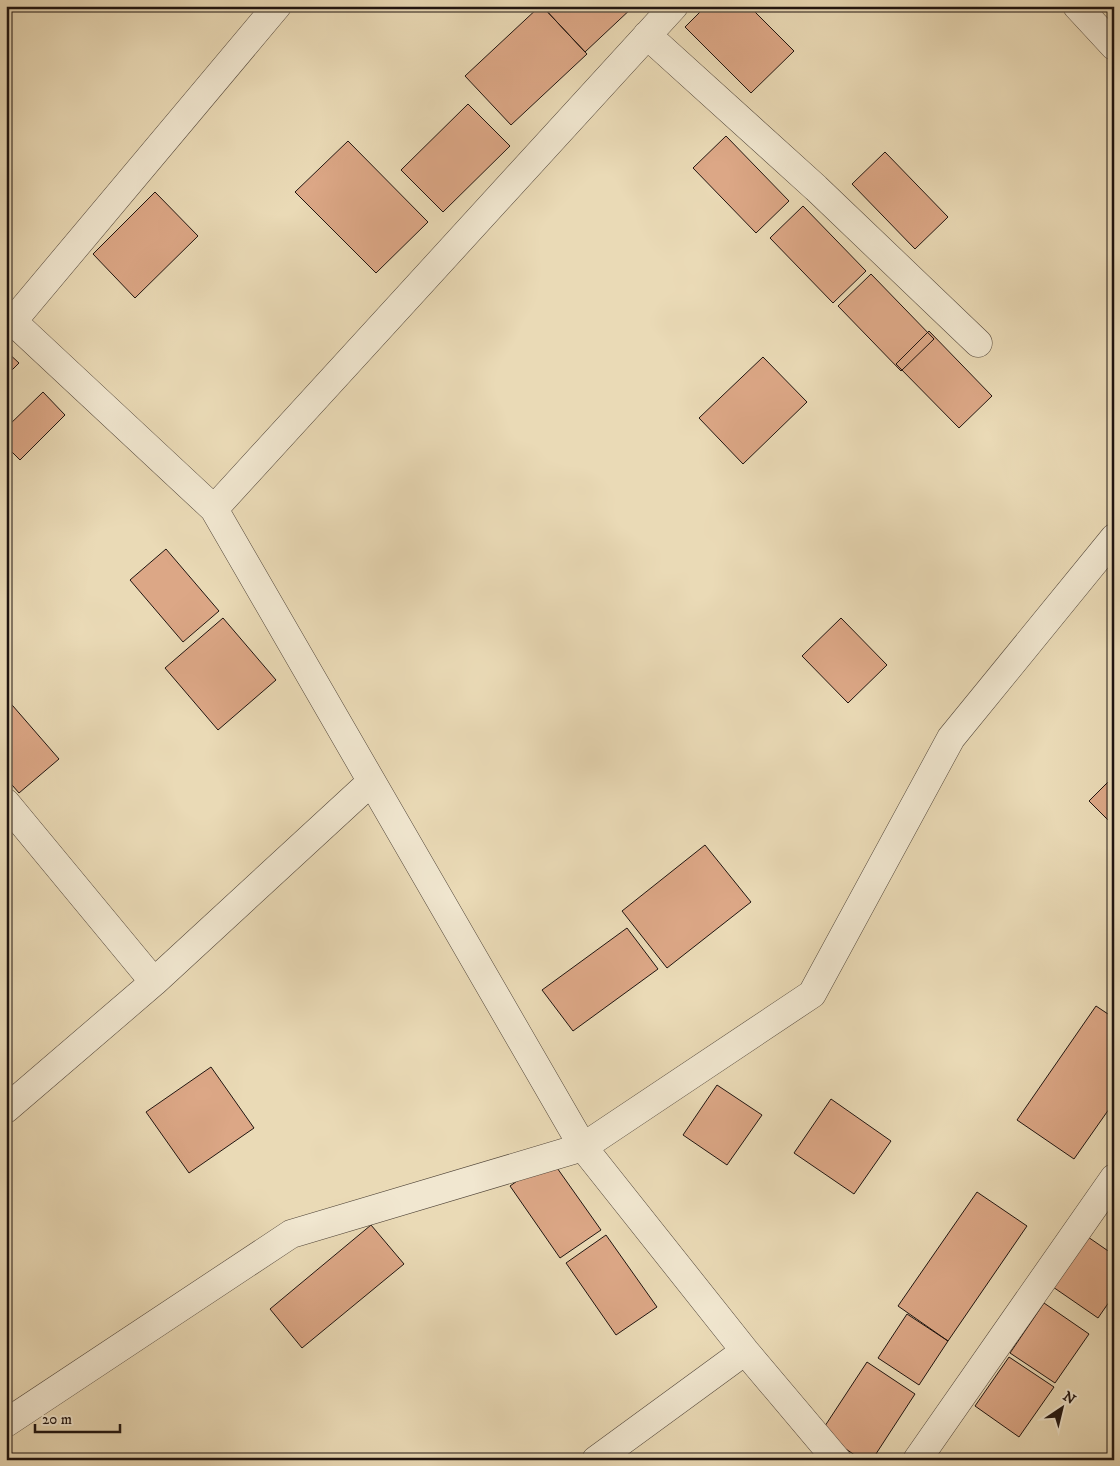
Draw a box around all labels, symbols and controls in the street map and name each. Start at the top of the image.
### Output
north arrow [1038,1384,1088,1434]
text: N [1059,1387,1079,1409]
scale bar [35,1401,120,1433]
text: 20 m [42,1410,72,1429]

